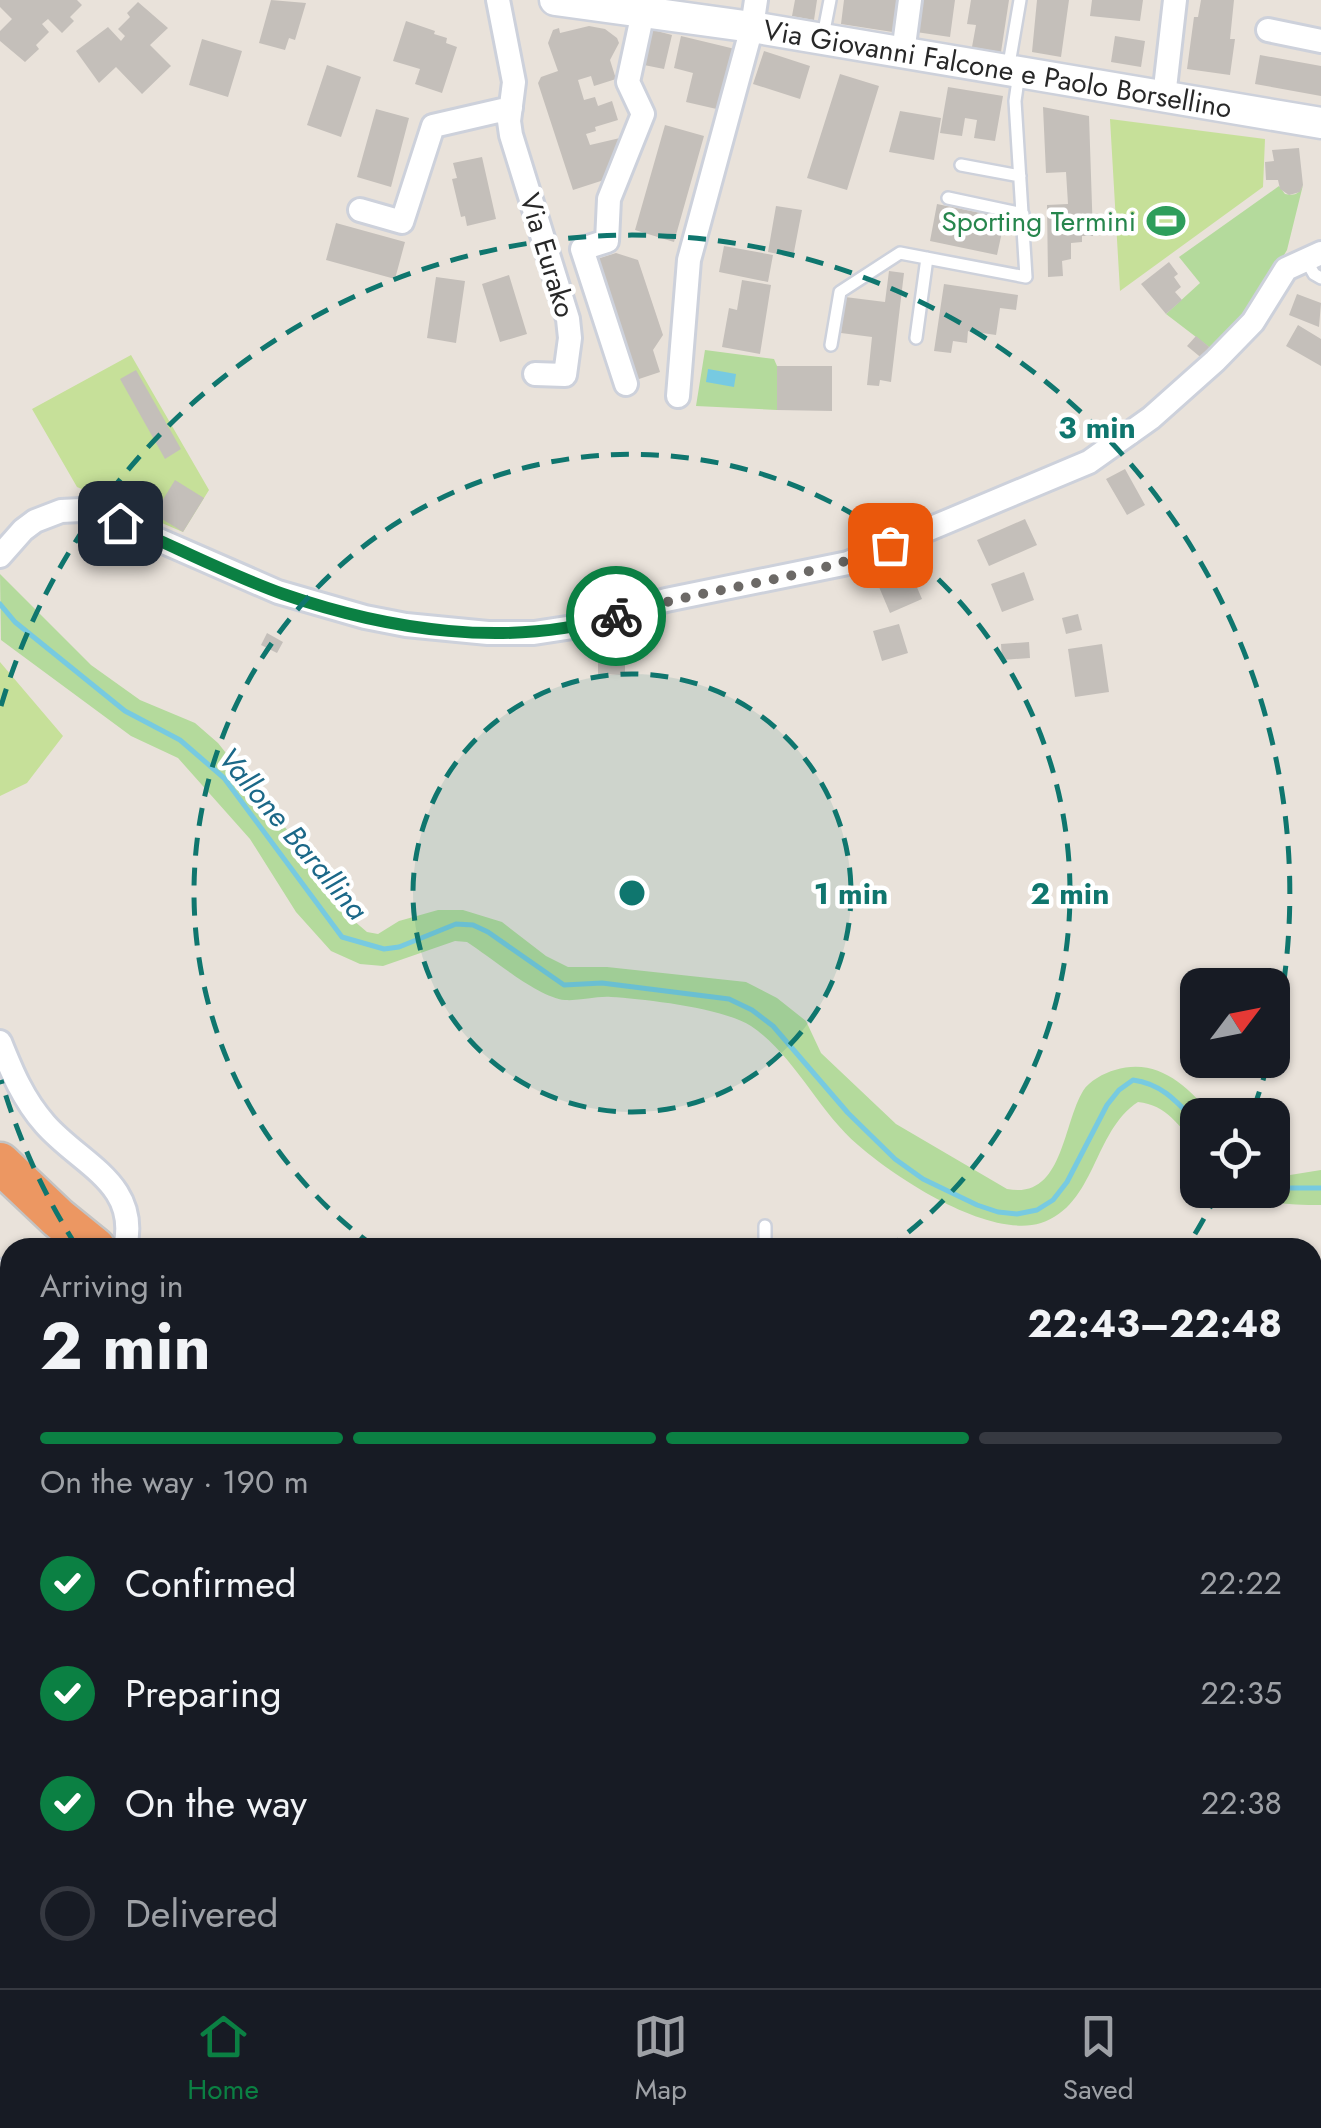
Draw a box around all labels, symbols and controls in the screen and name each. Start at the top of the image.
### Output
street label: Via Giovanni Falcone e Paolo Borsellino [760,9,1235,129]
street label: Via Eurako [509,188,586,322]
sports icon: Sporting Termini [1145,200,1187,242]
place label: Sporting Termini [941,201,1136,242]
text: 3 min [1058,406,1136,449]
pin [78,481,163,566]
icon: home [93,496,148,551]
pin [848,503,933,588]
icon: bag [863,518,918,573]
courier [566,566,666,666]
icon: bike [589,589,644,644]
water label: Vallone Barallina [208,738,379,930]
text: 1 min [814,872,888,915]
text: 2 min [1031,872,1109,915]
centre of rings [614,875,650,911]
north arrow [1180,968,1290,1078]
map controls [1180,968,1290,1208]
button: locate [1180,1098,1290,1208]
text: Arriving in [40,1263,184,1309]
text: 22:43–22:48 [1028,1296,1282,1351]
text: 2 min [40,1299,211,1393]
text: On the way · 190 m [40,1459,309,1505]
icon: check [40,1556,95,1611]
text: Confirmed [125,1556,296,1611]
text: 22:22 [1200,1560,1282,1606]
icon: check [40,1666,95,1721]
text: Preparing [125,1666,282,1721]
text: 22:35 [1200,1670,1282,1716]
icon: check [40,1776,95,1831]
text: On the way [125,1776,307,1831]
text: 22:38 [1201,1780,1282,1826]
text: Delivered [125,1886,278,1941]
tab: Home [187,2009,259,2110]
tab: Map [633,2009,688,2110]
tab: Saved [1063,2009,1134,2110]

